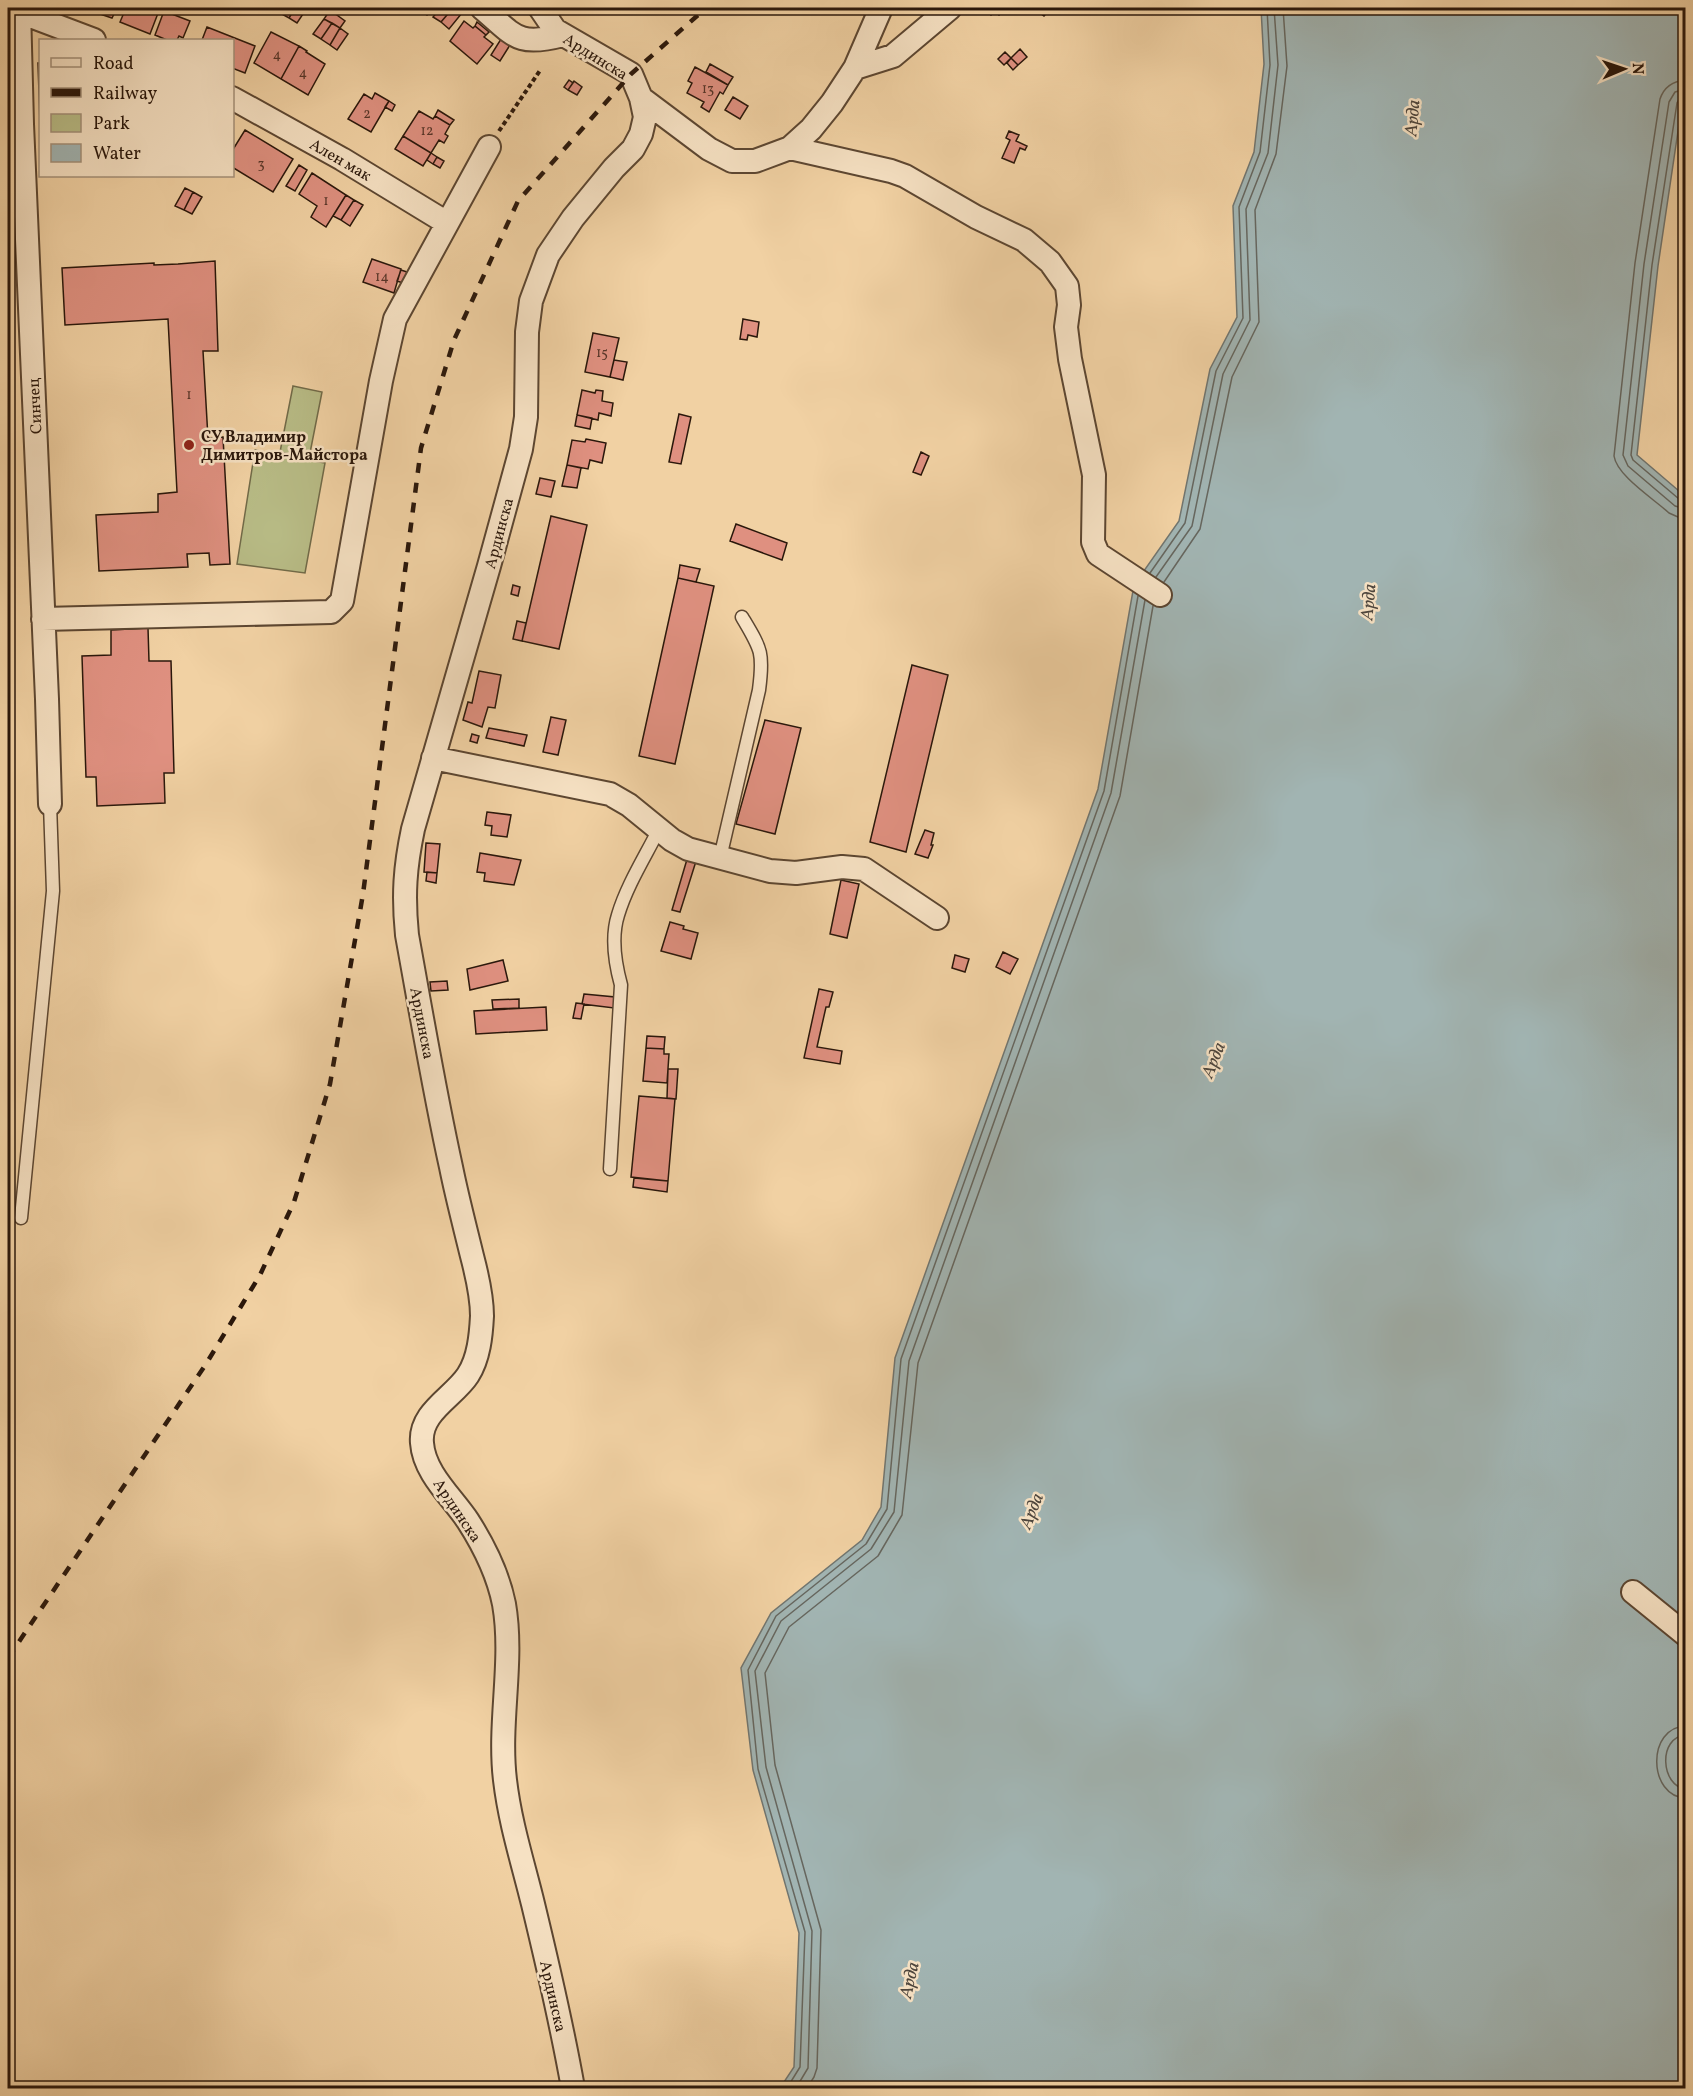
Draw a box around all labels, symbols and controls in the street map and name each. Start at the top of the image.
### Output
street label: Ардинска [558,29,632,86]
legend [39,39,234,177]
north arrow [1594,39,1654,99]
house number: 4 [273,46,281,65]
text: Road [93,52,134,77]
text: N [1626,62,1648,75]
house number: 4 [299,64,307,83]
house number: 13 [702,80,714,99]
text: Railway [93,82,157,107]
water label: Арда [1399,99,1428,139]
house number: 2 [363,105,371,124]
text: Park [93,112,130,137]
house number: 12 [421,122,433,141]
street label: Ален мак [305,134,375,187]
text: Water [93,142,141,167]
house number: 3 [257,155,265,174]
house number: 1 [323,192,329,211]
house number: 14 [375,268,389,287]
house number: 15 [596,344,608,363]
street label: Синчец [24,377,48,434]
house number: 1 [186,386,192,405]
place label: СУ Владимир Димитров-Майстора [201,427,368,467]
marker: СУ Владимир Димитров-Майстора [182,438,196,452]
street label: Ардинска [480,496,520,571]
water label: Арда [1355,583,1384,623]
street label: Ардинска [403,986,439,1061]
water label: Арда [1196,1039,1233,1083]
street label: Ардинска [427,1475,486,1547]
water label: Арда [1014,1490,1051,1534]
street label: Ардинска [533,1959,571,2034]
water label: Арда [894,1960,927,2002]

